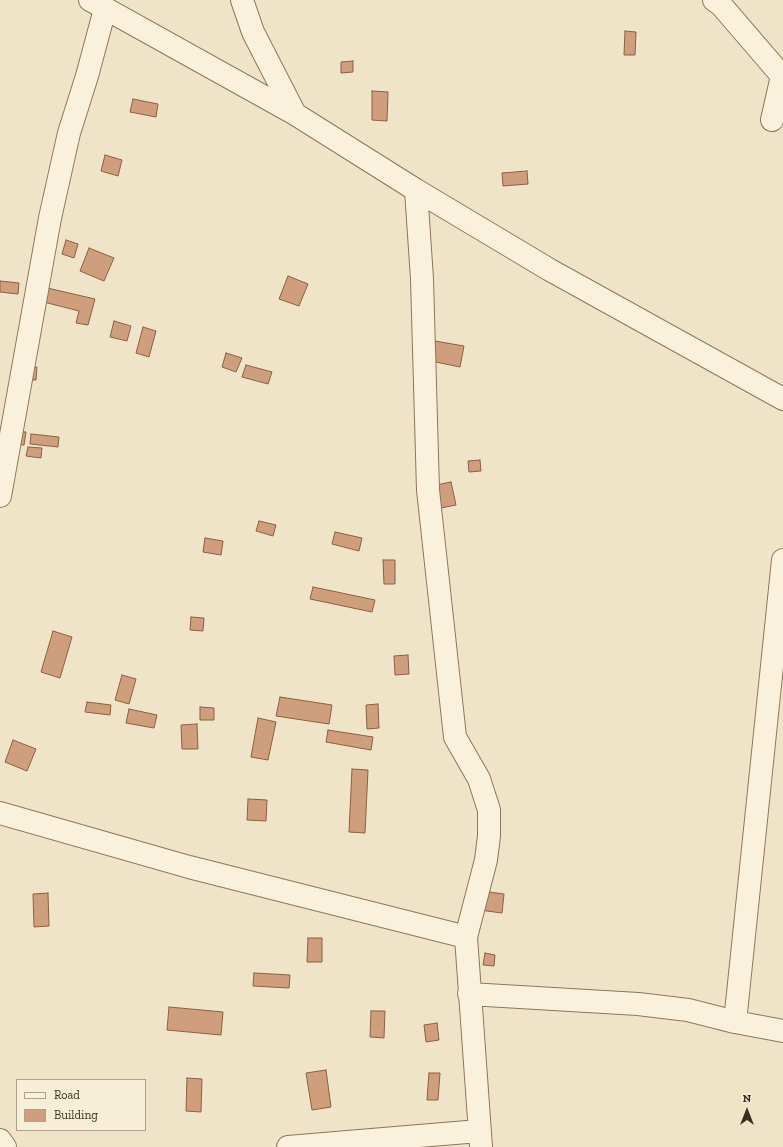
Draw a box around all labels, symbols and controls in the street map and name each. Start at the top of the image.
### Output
legend [16,1079,146,1131]
text: Road [54,1088,80,1102]
north arrow [727,1091,767,1131]
text: N [743,1092,751,1105]
text: Building [54,1108,98,1122]

